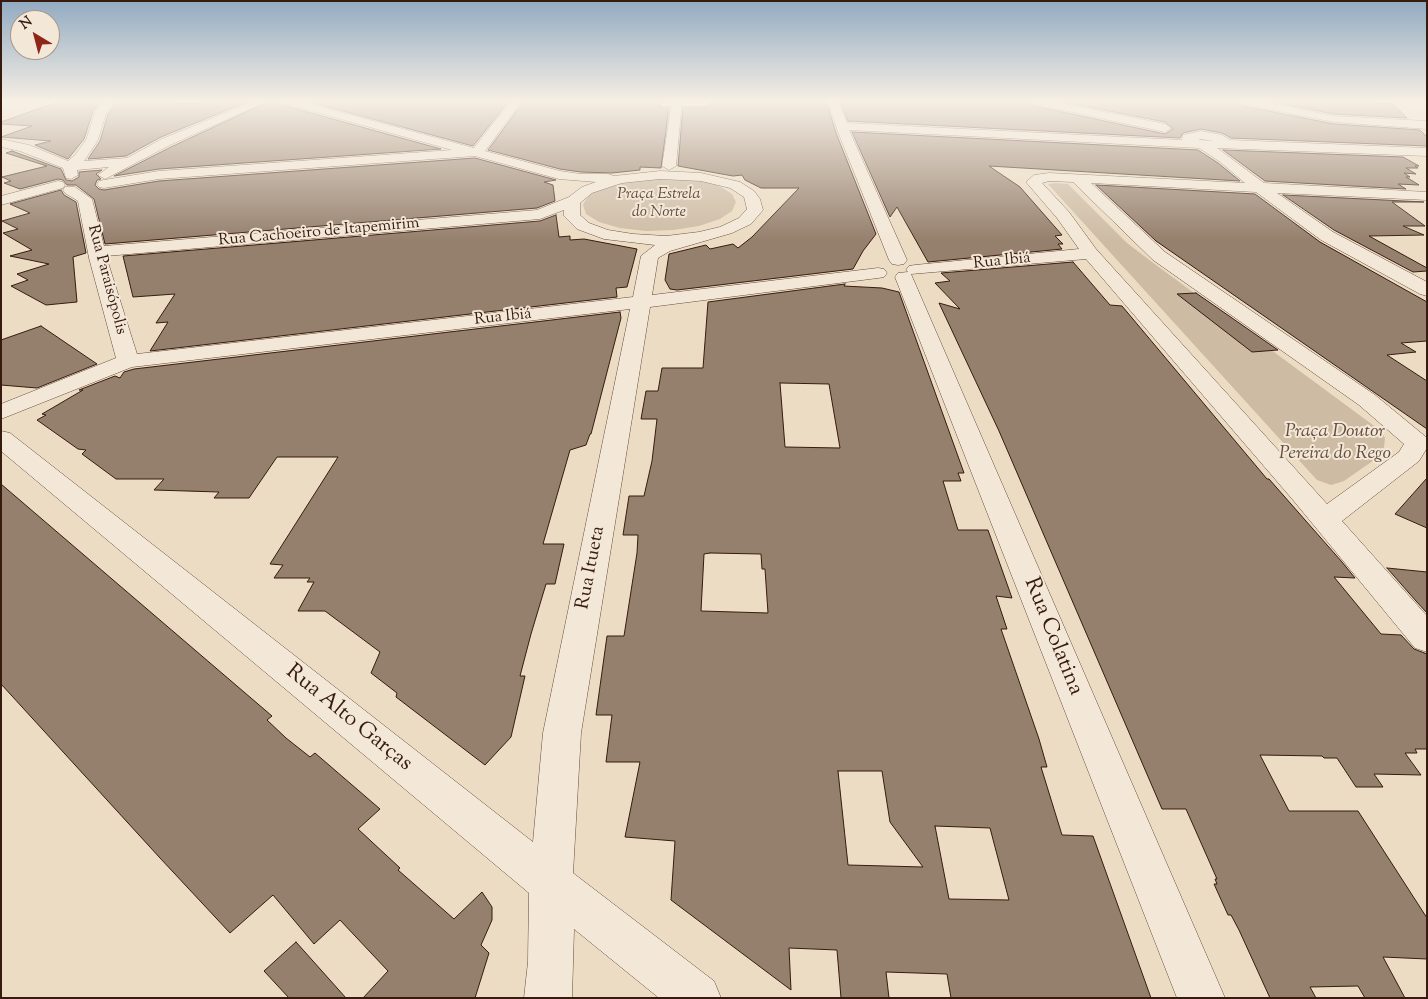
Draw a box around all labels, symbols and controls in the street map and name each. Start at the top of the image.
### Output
north arrow [10,10,60,60]
text: N [16,12,37,35]
park label: Praça Estrela do Norte [617,185,701,223]
street label: Rua Cachoeiro de Itapemirim [218,215,420,251]
street label: Rua Paraisópolis [82,223,130,337]
street label: Rua Ibiá [973,249,1031,275]
street label: Rua Ibiá [474,305,532,331]
park label: Praça Doutor Pereira do Rego [1279,422,1391,466]
street label: Rua Itueta [573,524,611,612]
street label: Rua Colatina [1016,574,1088,700]
street label: Rua Alto Garças [279,660,417,778]

